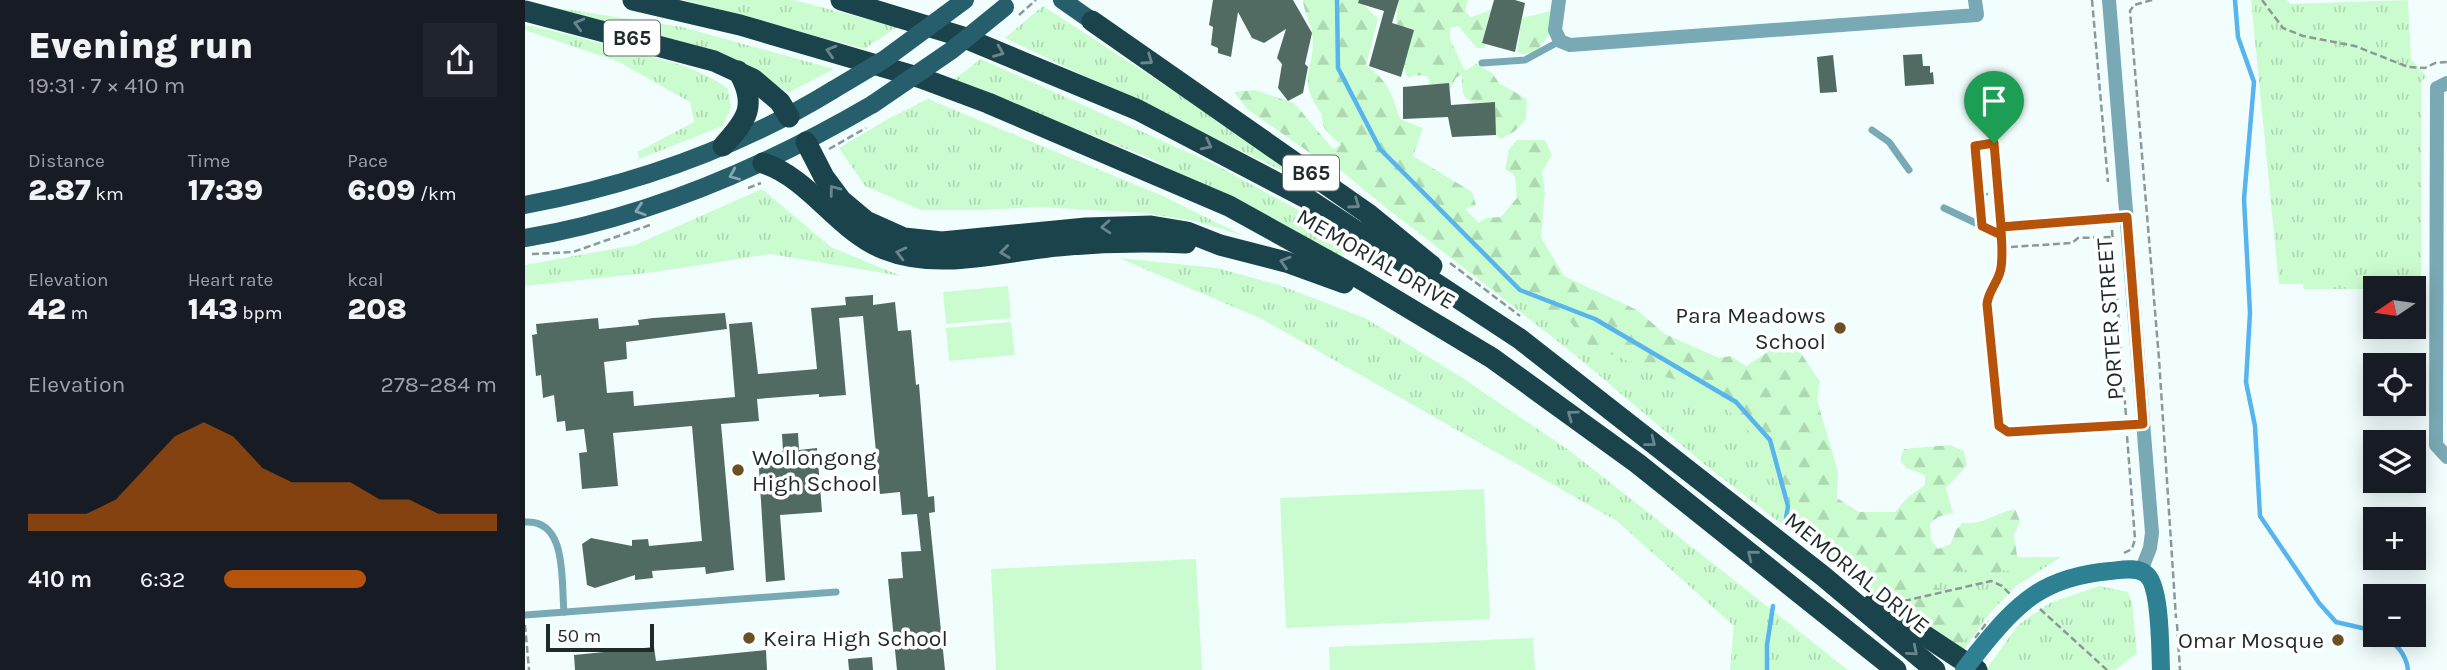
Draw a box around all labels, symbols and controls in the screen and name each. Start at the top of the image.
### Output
one-way arrow [573,18,585,32]
road number: B65 [604,20,660,56]
text: Evening run [28,23,253,68]
button: share [423,23,497,97]
one-way arrow [825,44,837,59]
one-way arrow [992,44,1004,58]
one-way arrow [1141,52,1154,65]
pin [1964,71,2024,143]
text: 19:31 · 7 × 410 m [28,72,185,99]
icon: arrive [1975,82,2013,120]
one-way arrow [1200,136,1212,150]
text: Distance [28,150,105,172]
text: Time [188,150,230,172]
text: Pace [347,150,388,172]
road number: B65 [1283,156,1339,190]
one-way arrow [728,167,740,181]
text: 2.87 [28,172,91,208]
text: 17:39 [188,172,263,208]
text: 6:09 [347,172,415,208]
text: km [91,183,124,205]
text: /km [415,183,457,205]
one-way arrow [829,186,842,198]
one-way arrow [1347,196,1360,208]
one-way arrow [634,202,646,216]
street label: MEMORIAL DRIVE [1292,203,1460,315]
one-way arrow [1100,219,1111,234]
street label: PORTER STREET [2091,237,2129,401]
one-way arrow [1000,245,1011,260]
one-way arrow [895,247,907,261]
one-way arrow [1279,256,1292,270]
text: Elevation [28,269,108,291]
text: Heart rate [188,269,273,291]
text: kcal [347,269,384,291]
north arrow [2363,276,2425,340]
map controls [2363,276,2426,647]
text: 42 [28,291,66,327]
text: 143 [188,291,238,327]
text: 208 [347,291,407,327]
text: m [66,302,88,324]
text: bpm [238,302,283,324]
place label: Para Meadows School [1675,302,1826,355]
marker: Para Meadows School [1832,320,1848,336]
button: locate [2363,353,2426,416]
text: Elevation [28,371,125,398]
text: 278–284 m [381,371,497,398]
one-way arrow [1567,411,1580,423]
button: layers [2363,430,2426,493]
one-way arrow [1643,433,1655,446]
place label: Wollongong High School [752,444,878,497]
marker: Wollongong High School [730,462,746,478]
street label: MEMORIAL DRIVE [1779,506,1935,640]
button: + [2363,507,2426,570]
one-way arrow [1747,550,1759,563]
text: 410 m [28,566,92,593]
text: 6:32 [140,566,185,593]
button: − [2363,584,2426,647]
scale bar [546,621,655,653]
text: 50 m [557,625,601,647]
place label: Keira High School [763,625,948,652]
place label: Omar Mosque [2178,627,2324,654]
marker: Keira High School [741,630,757,646]
marker: Omar Mosque [2330,632,2346,648]
one-way arrow [1904,643,1917,655]

